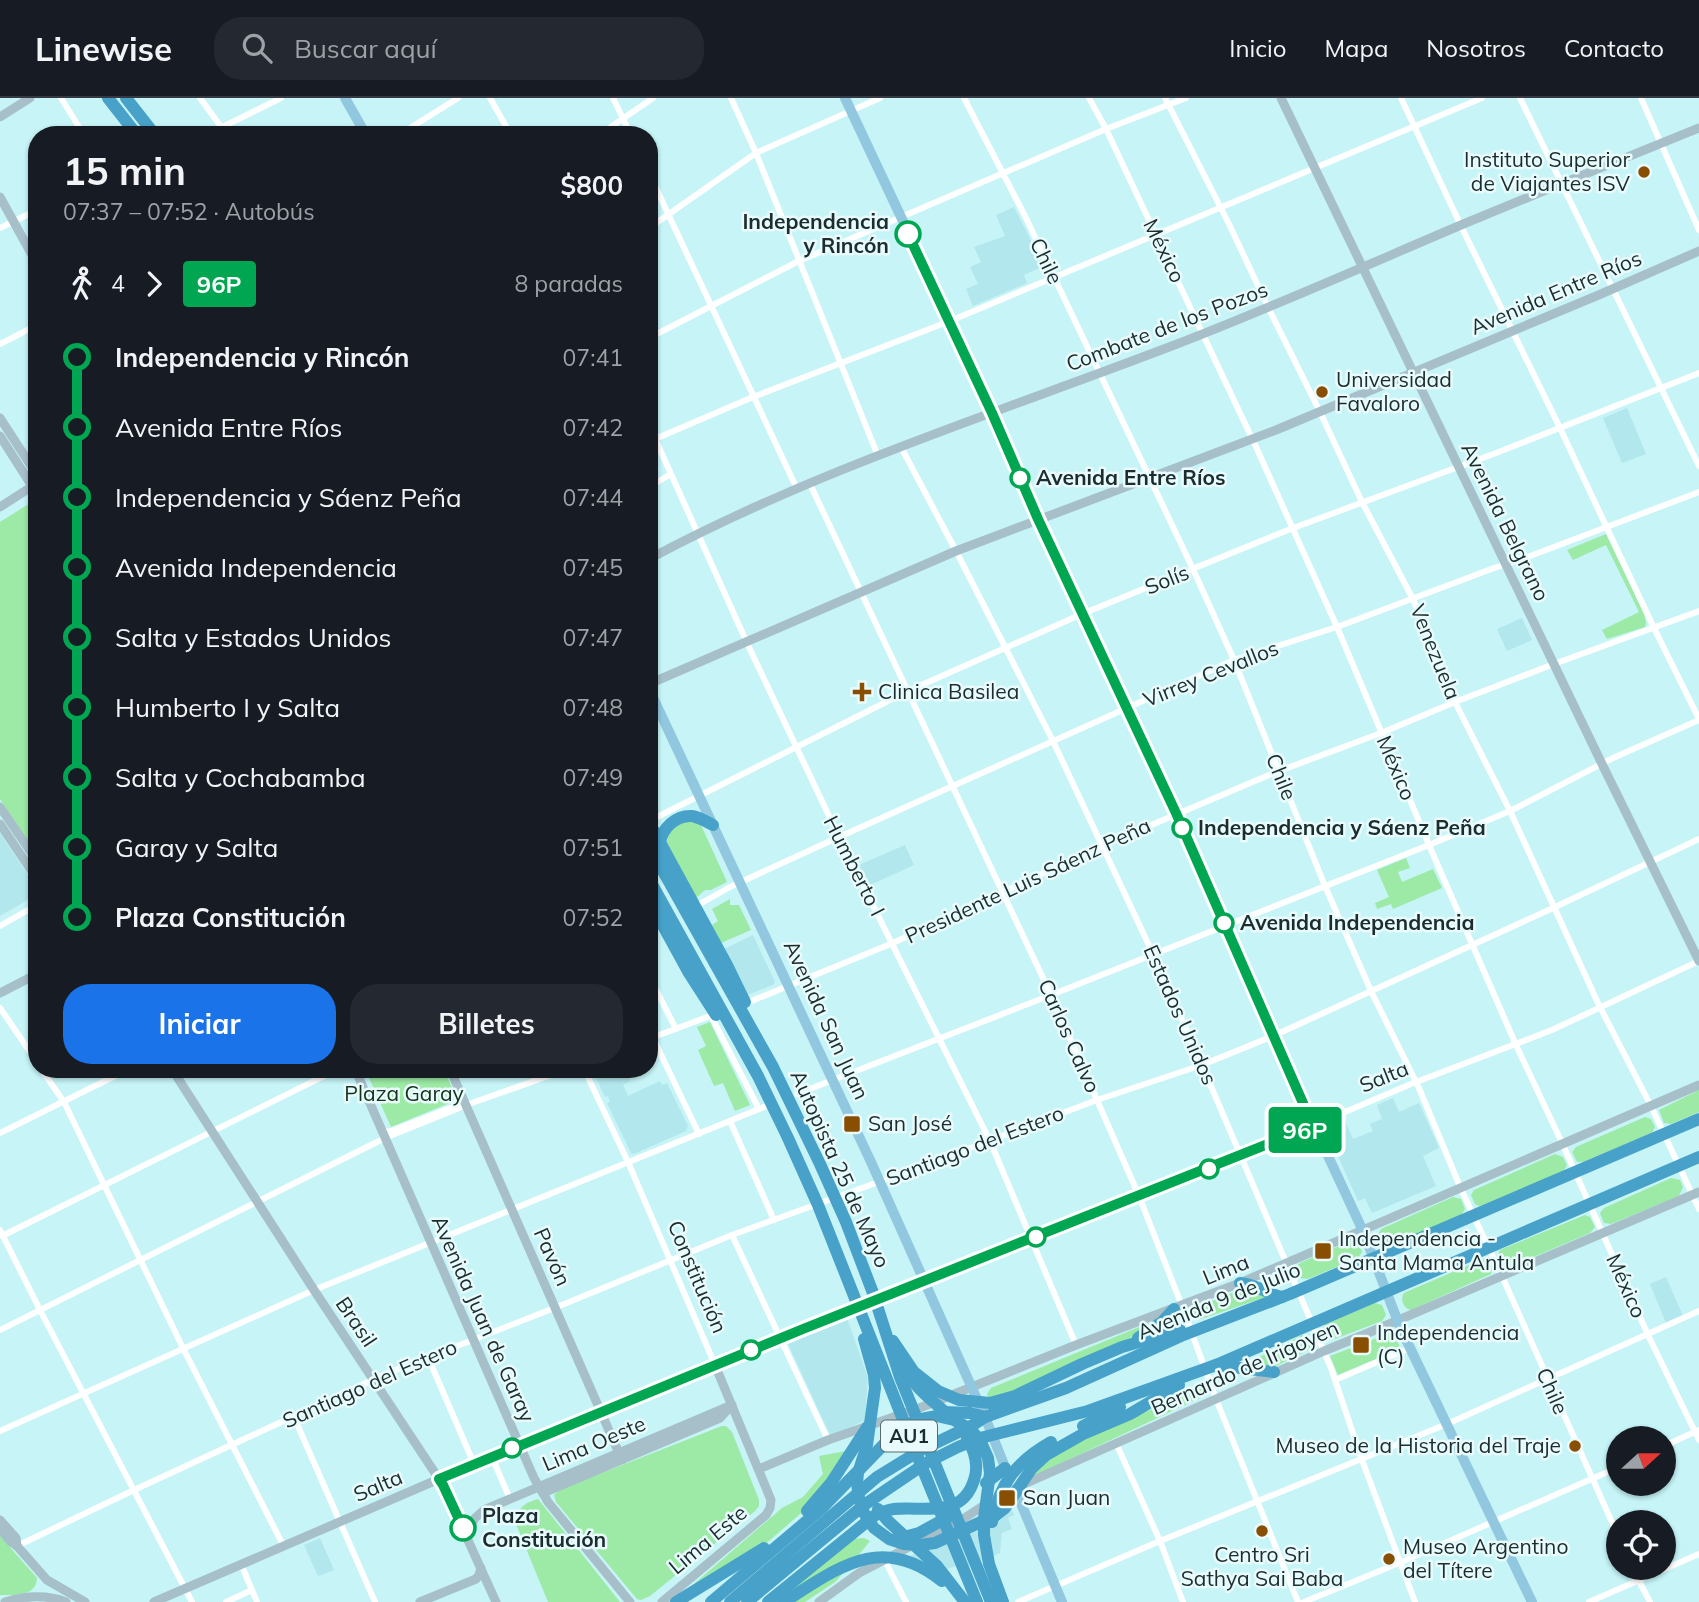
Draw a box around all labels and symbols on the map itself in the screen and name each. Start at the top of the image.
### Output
place label: Instituto Superior de Viajantes ISV [1464,146,1630,196]
marker: Instituto Superior de Viajantes ISV [1636,164,1652,180]
place label: Independencia y Rincón [742,208,889,258]
street label: México [1138,214,1191,287]
marker: Independencia y Rincón [895,221,921,247]
street label: Chile [1025,233,1069,288]
street label: Avenida Entre Ríos [1466,244,1645,340]
street label: Combate de los Pozos [1062,276,1271,377]
place label: Universidad Favaloro [1336,366,1452,416]
marker: Universidad Favaloro [1314,384,1330,400]
street label: Avenida Belgrano [1456,438,1556,605]
place label: Avenida Entre Ríos [1036,464,1225,490]
marker: Avenida Entre Ríos [1010,468,1030,488]
street label: Solís [1141,558,1193,600]
street label: Venezuela [1405,600,1467,703]
street label: Virrey Cevallos [1139,634,1282,712]
place label: Clinica Basilea [878,678,1019,704]
marker: Clinica Basilea [852,682,872,702]
street label: México [1372,731,1422,804]
street label: Chile [1261,749,1303,804]
street label: Humberto I [819,811,891,920]
street label: Presidente Luis Sáenz Peña [901,812,1154,948]
place label: Independencia y Sáenz Peña [1198,814,1486,840]
marker: Independencia y Sáenz Peña [1172,818,1192,838]
place label: Avenida Independencia [1240,909,1474,935]
marker: Avenida Independencia [1214,913,1234,933]
street label: Avenida San Juan [779,936,875,1103]
street label: Estados Unidos [1138,941,1223,1089]
street label: Carlos Calvo [1033,975,1107,1096]
street label: Salta [1355,1055,1412,1098]
street label: Autopista 25 de Mayo [786,1066,896,1272]
park label: Plaza Garay [344,1080,464,1106]
street label: Santiago del Estero [882,1099,1067,1191]
line badge: 96P [1265,1107,1345,1153]
place label: San José [868,1110,952,1136]
marker: San José [842,1114,862,1134]
unlabelled marker [1199,1159,1219,1179]
street label: Avenida Juan de Garay [427,1211,541,1426]
street label: Constitución [663,1216,733,1337]
street label: Pavón [529,1223,577,1290]
place label: Independencia - Santa Mama Antula [1339,1225,1534,1275]
unlabelled marker [1026,1227,1046,1247]
marker: Independencia - Santa Mama Antula [1313,1241,1333,1261]
street label: Lima [1199,1248,1253,1290]
street label: México [1601,1249,1653,1322]
street label: Avenida 9 de Julio [1133,1255,1304,1345]
street label: Brasil [331,1291,383,1351]
street label: Bernardo de Irigoyen [1147,1314,1342,1420]
place label: Independencia (C) [1377,1319,1519,1369]
street label: Santiago del Estero [278,1333,461,1433]
marker: Independencia (C) [1351,1335,1371,1355]
unlabelled marker [741,1340,761,1360]
street label: Chile [1531,1363,1575,1418]
street label: Lima Oeste [538,1410,649,1476]
road number: AU1 [881,1420,937,1452]
north arrow [1606,1426,1676,1496]
place label: Museo de la Historia del Traje [1276,1432,1561,1458]
unlabelled marker [502,1438,522,1458]
marker: Museo de la Historia del Traje [1567,1438,1583,1454]
street label: Salta [349,1463,406,1507]
place label: San Juan [1023,1484,1110,1510]
marker: San Juan [997,1488,1017,1508]
street label: Lima Este [663,1499,752,1579]
place label: Plaza Constitución [482,1502,606,1552]
marker: Plaza Constitución [450,1515,476,1541]
marker: Centro Sri Sathya Sai Baba [1254,1523,1270,1539]
place label: Museo Argentino del Títere [1403,1533,1568,1583]
place label: Centro Sri Sathya Sai Baba [1181,1541,1343,1591]
marker: Museo Argentino del Títere [1381,1551,1397,1567]

